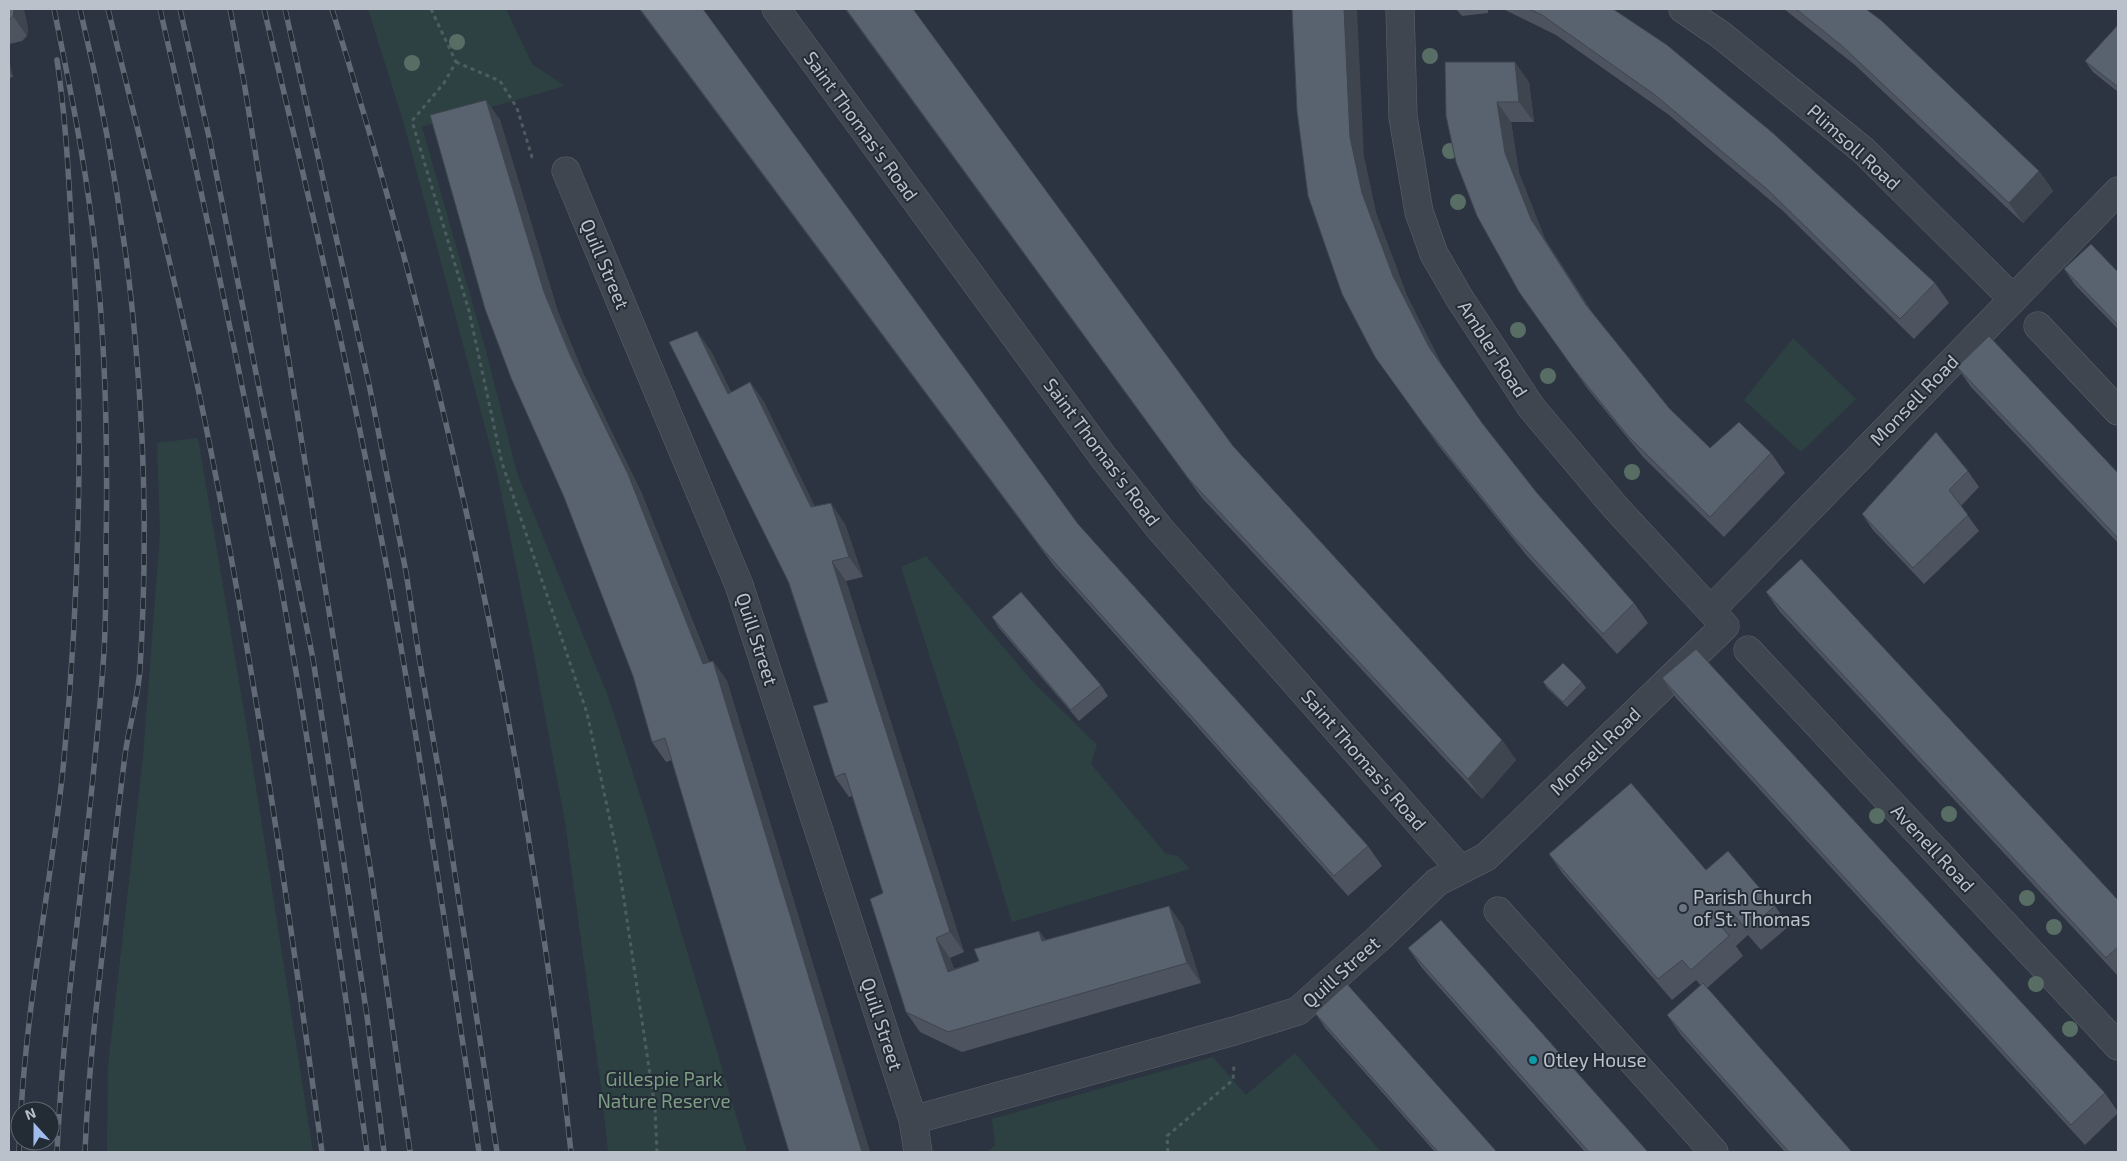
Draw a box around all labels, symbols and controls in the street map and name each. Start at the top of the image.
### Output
street label: Saint Thomas's Road [799,46,923,205]
street label: Plimsoll Road [1803,99,1906,194]
street label: Quill Street [576,215,635,313]
street label: Ambler Road [1454,296,1533,401]
street label: Monsell Road [1865,350,1963,450]
street label: Saint Thomas's Road [1039,373,1165,530]
street label: Quill Street [732,590,783,688]
street label: Saint Thomas's Road [1297,685,1432,835]
street label: Monsell Road [1545,702,1645,800]
street label: Avenell Road [1887,799,1980,896]
place label: Parish Church of St. Thomas [1693,885,1812,930]
marker: Parish Church of St. Thomas [1677,902,1689,914]
street label: Quill Street [1297,931,1384,1012]
street label: Quill Street [857,975,908,1073]
place label: Otley House [1543,1048,1647,1071]
marker: Otley House [1527,1054,1539,1066]
park label: Gillespie Park Nature Reserve [597,1067,731,1112]
north arrow [10,1101,60,1151]
text: N [22,1104,38,1123]

